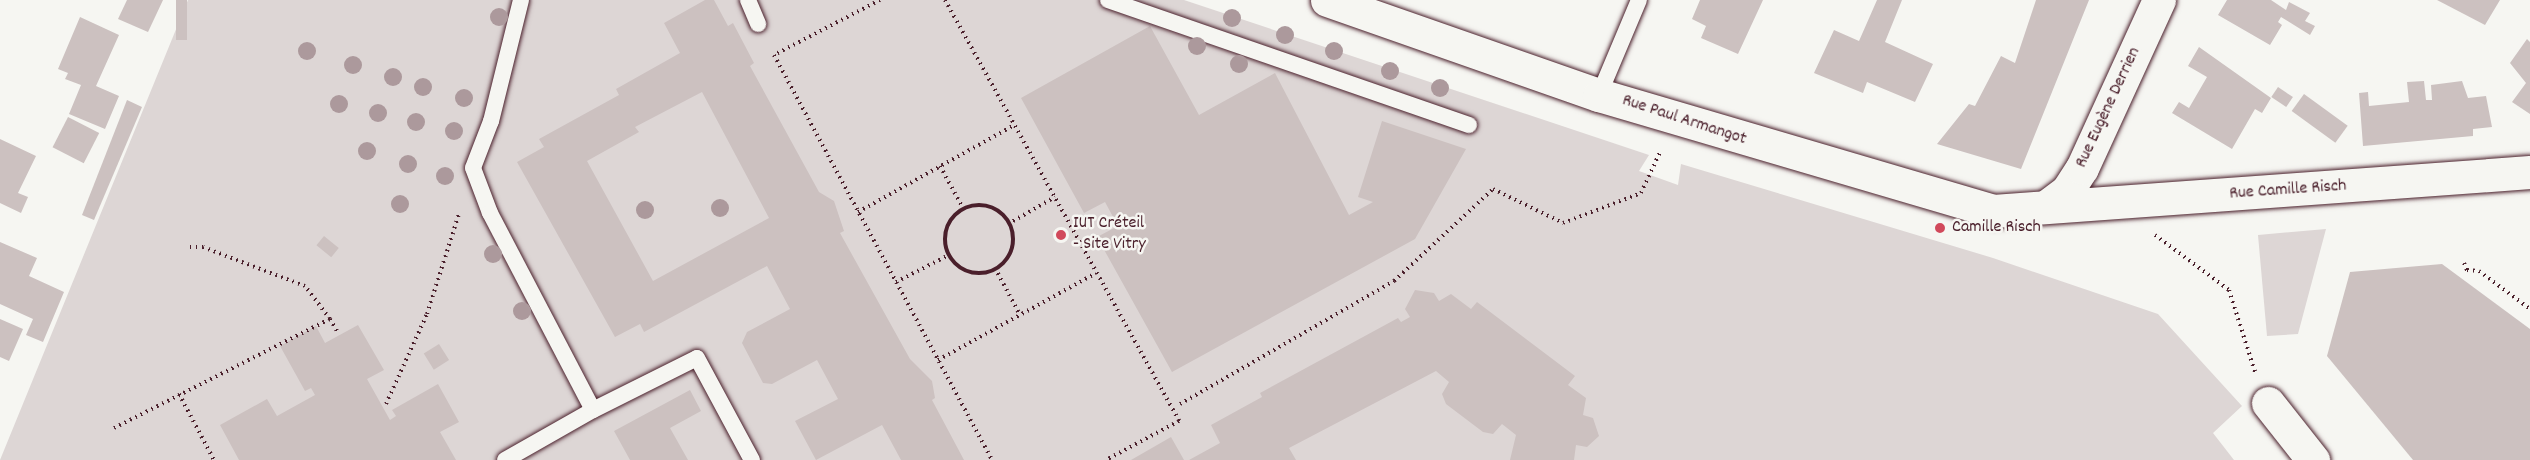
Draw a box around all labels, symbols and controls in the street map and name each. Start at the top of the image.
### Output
street label: Rue Eugène Derrien [2072,44,2146,172]
street label: Rue Paul Armangot [1619,91,1749,151]
street label: Rue Camille Risch [2229,176,2347,206]
place label: IUT Créteil - Site Vitry [1073,214,1146,256]
place label: Camille Risch [1952,217,2041,239]
marker: Camille Risch [1933,221,1947,235]
marker: IUT Créteil - Site Vitry [1054,228,1068,242]

